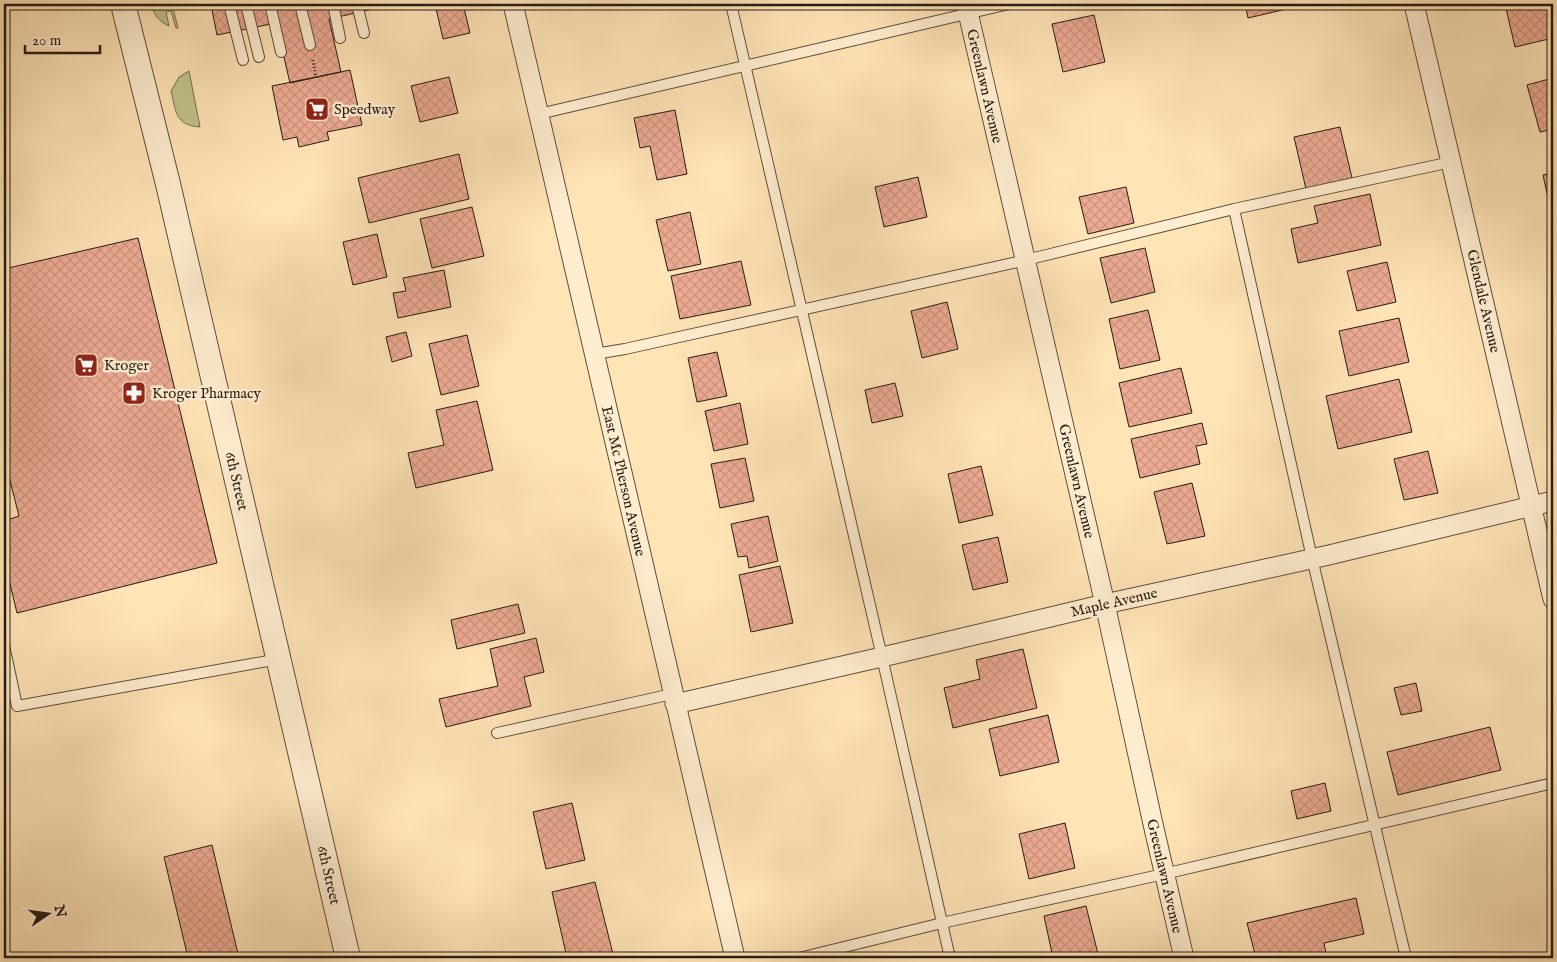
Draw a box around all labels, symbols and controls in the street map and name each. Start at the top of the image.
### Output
scale bar [25,22,100,54]
street label: Greenlawn Avenue [962,27,1007,145]
text: 20 m [32,31,62,50]
supermarket icon: Speedway [304,96,330,122]
place label: Speedway [334,100,396,119]
street label: Glendale Avenue [1462,248,1505,355]
supermarket icon: Kroger [73,352,99,378]
place label: Kroger [104,356,149,375]
pharmacy icon: Kroger Pharmacy [121,380,147,406]
place label: Kroger Pharmacy [152,384,261,403]
street label: East Mc Pherson Avenue [597,404,650,558]
street label: Greenlawn Avenue [1054,422,1099,540]
street label: 6th Street [221,450,253,512]
street label: Maple Avenue [1069,583,1160,622]
street label: Greenlawn Avenue [1142,817,1187,935]
street label: 6th Street [313,844,345,906]
north arrow [22,890,72,940]
text: N [49,902,70,919]

